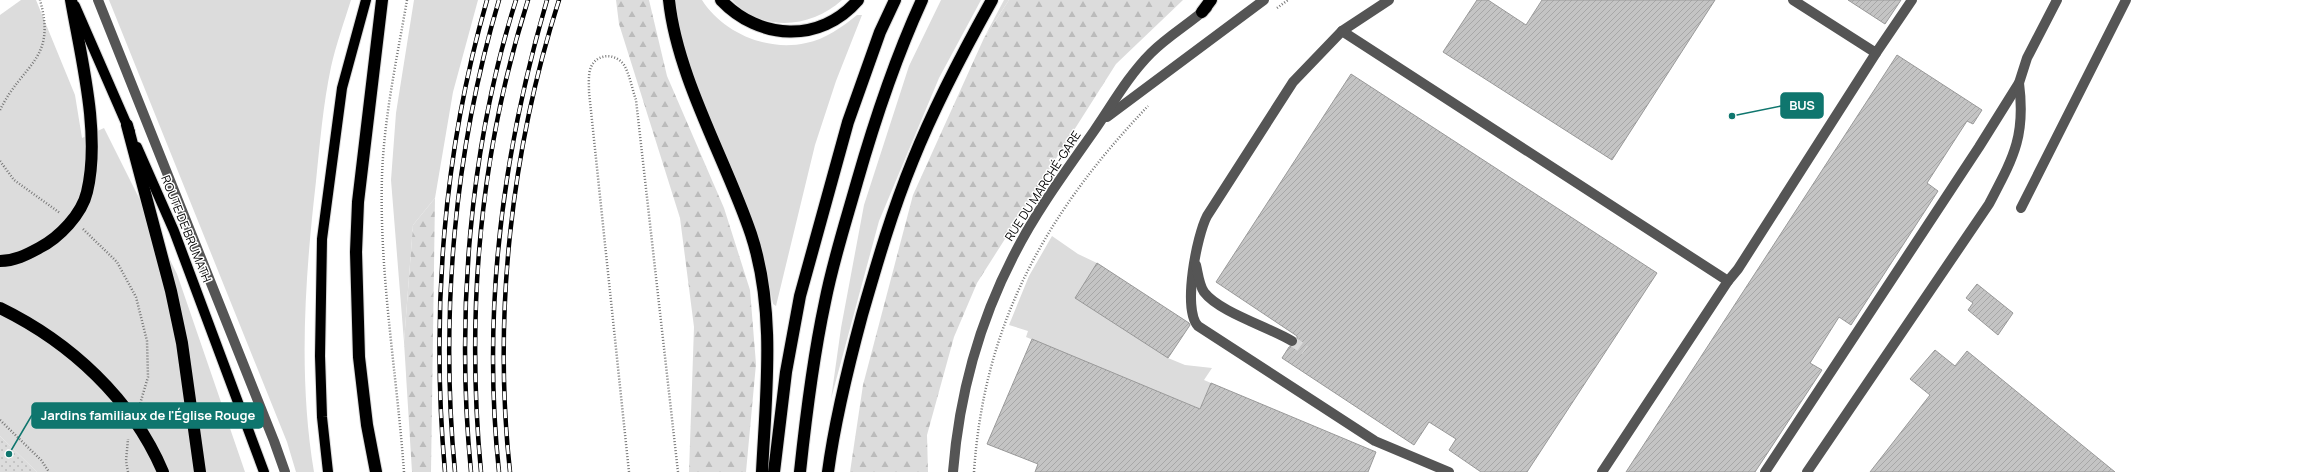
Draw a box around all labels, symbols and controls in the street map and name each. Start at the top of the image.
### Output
callout: BUS [1781,93,1823,118]
text: BUS [1789,96,1815,114]
street label: RUE DU MARCHÉ-GARE [1001,127,1085,244]
street label: ROUTE DE BRUMATH [157,173,216,285]
callout: Jardins familiaux de l'Église Rouge [32,403,263,428]
text: Jardins familiaux de l'Église Rouge [41,406,255,424]

